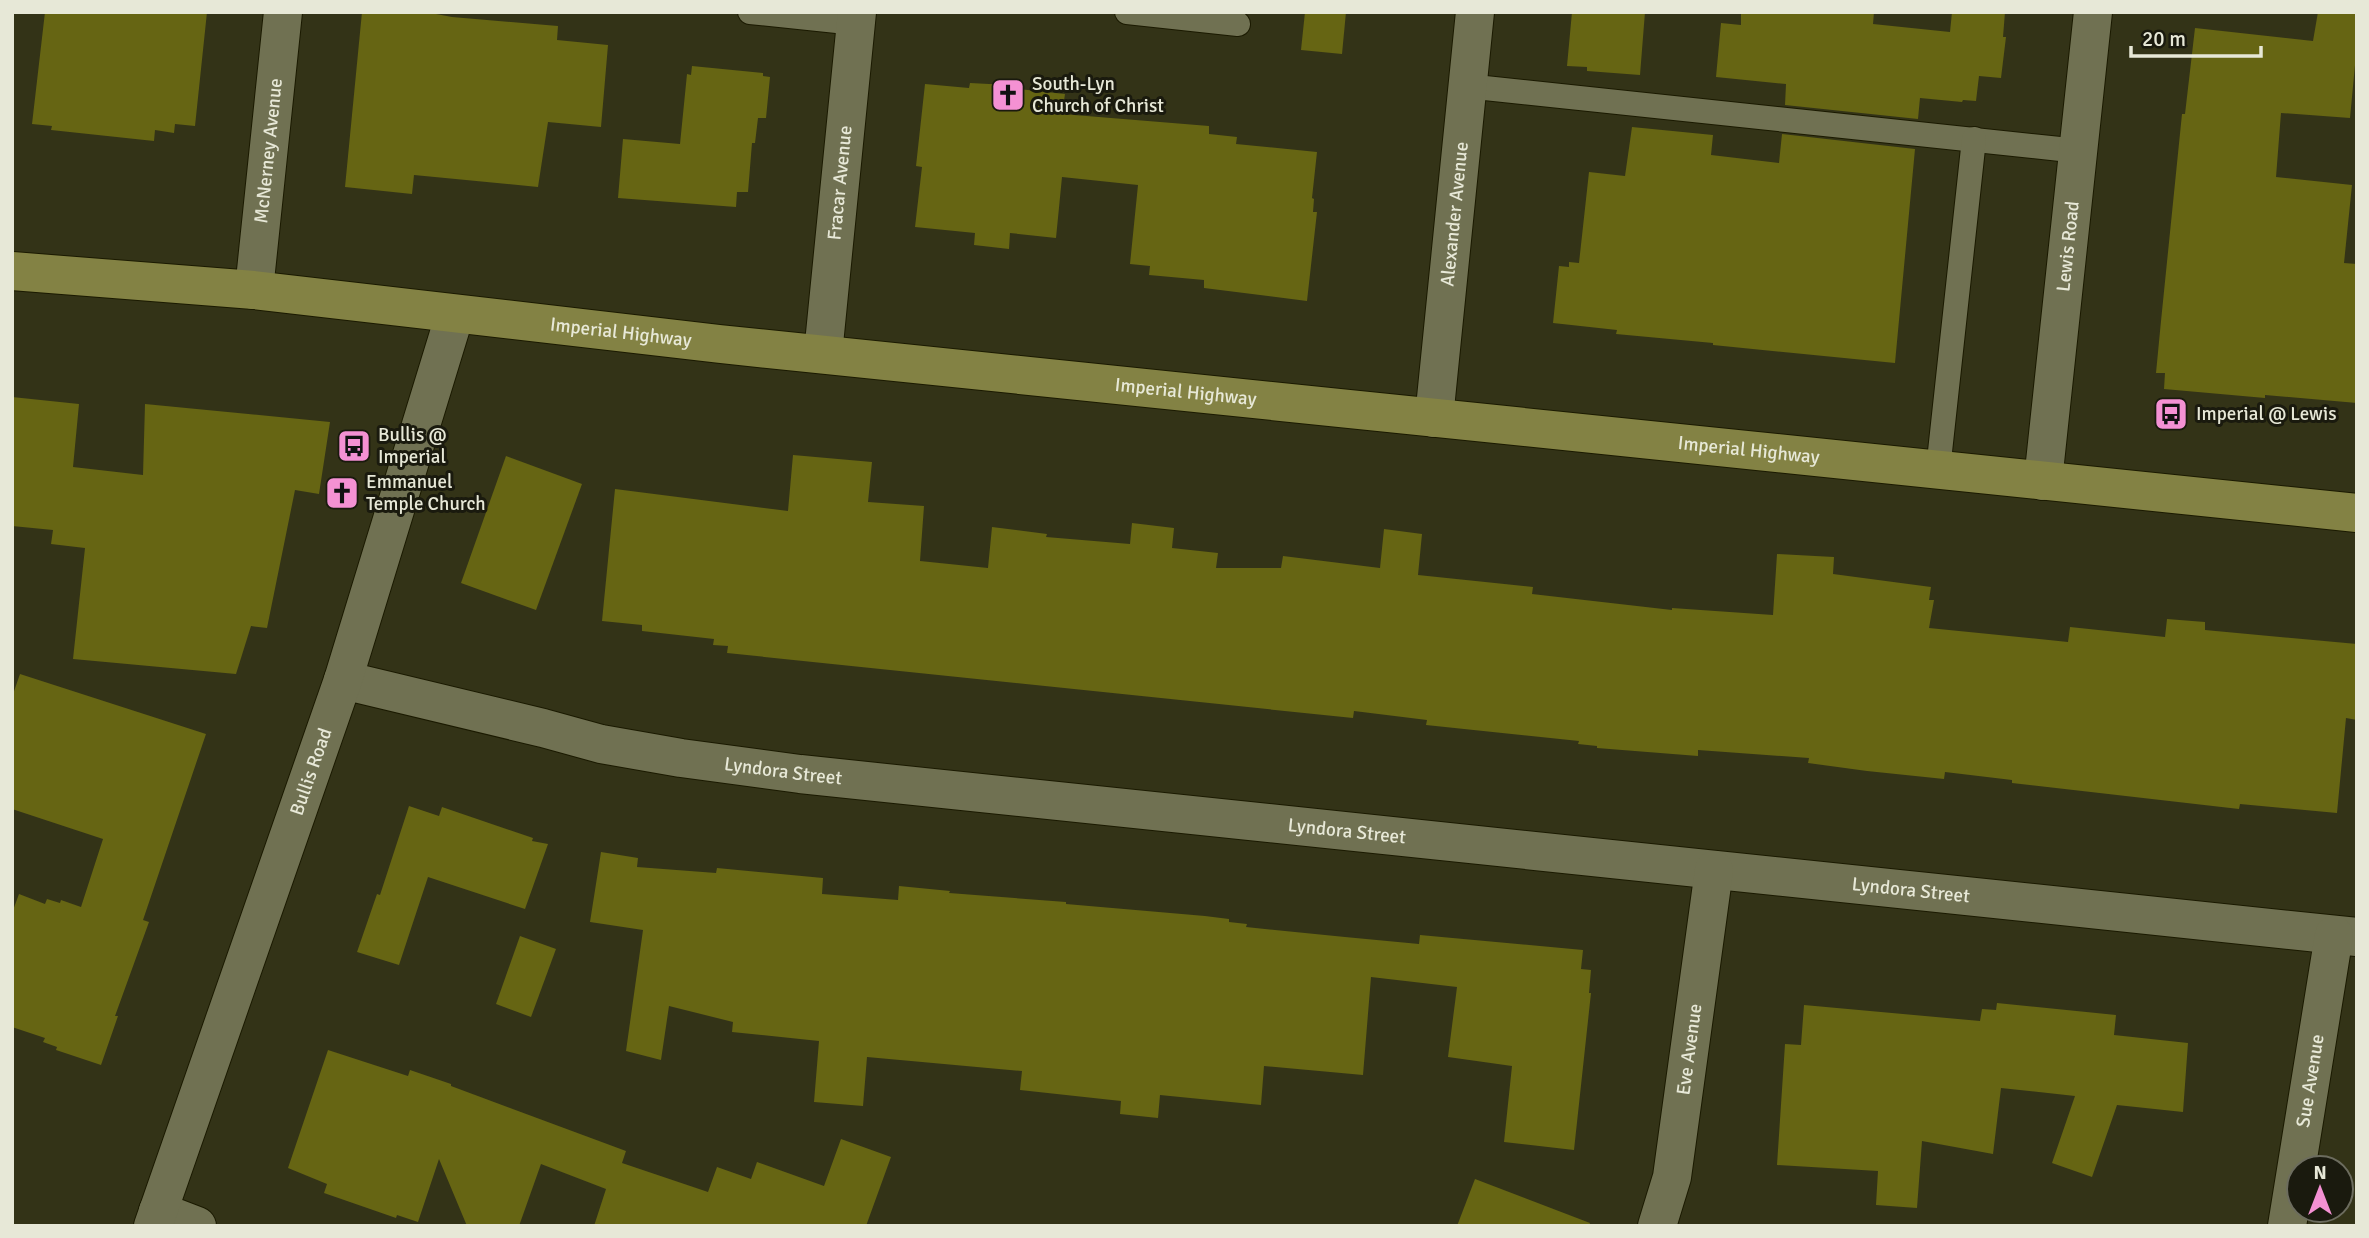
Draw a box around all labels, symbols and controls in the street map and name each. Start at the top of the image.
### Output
scale bar [2131,14,2260,58]
text: 20 m [2142,26,2186,52]
place label: South-Lyn Church of Christ [1032,72,1164,118]
church icon: South-Lyn Church of Christ [989,76,1027,114]
street label: McNerney Avenue [249,77,288,225]
street label: Fracar Avenue [822,124,858,241]
street label: Alexander Avenue [1435,141,1474,288]
street label: Lewis Road [2051,200,2085,293]
street label: Imperial Highway [549,312,693,353]
street label: Imperial Highway [1114,373,1258,411]
bus stop icon: Imperial @ Lewis [2152,395,2190,433]
place label: Imperial @ Lewis [2196,402,2337,426]
place label: Bullis @ Imperial [378,423,446,469]
bus stop icon: Bullis @ Imperial [335,427,373,465]
street label: Imperial Highway [1677,431,1821,469]
place label: Emmanuel Temple Church [366,470,486,516]
church icon: Emmanuel Temple Church [323,474,361,512]
street label: Bullis Road [285,725,337,819]
street label: Lyndora Street [723,752,843,790]
street label: Lyndora Street [1287,813,1407,849]
street label: Lyndora Street [1851,872,1971,908]
street label: Eve Avenue [1671,1002,1708,1097]
street label: Sue Avenue [2291,1033,2330,1129]
north arrow [2285,1154,2355,1224]
text: N [2313,1161,2327,1185]

